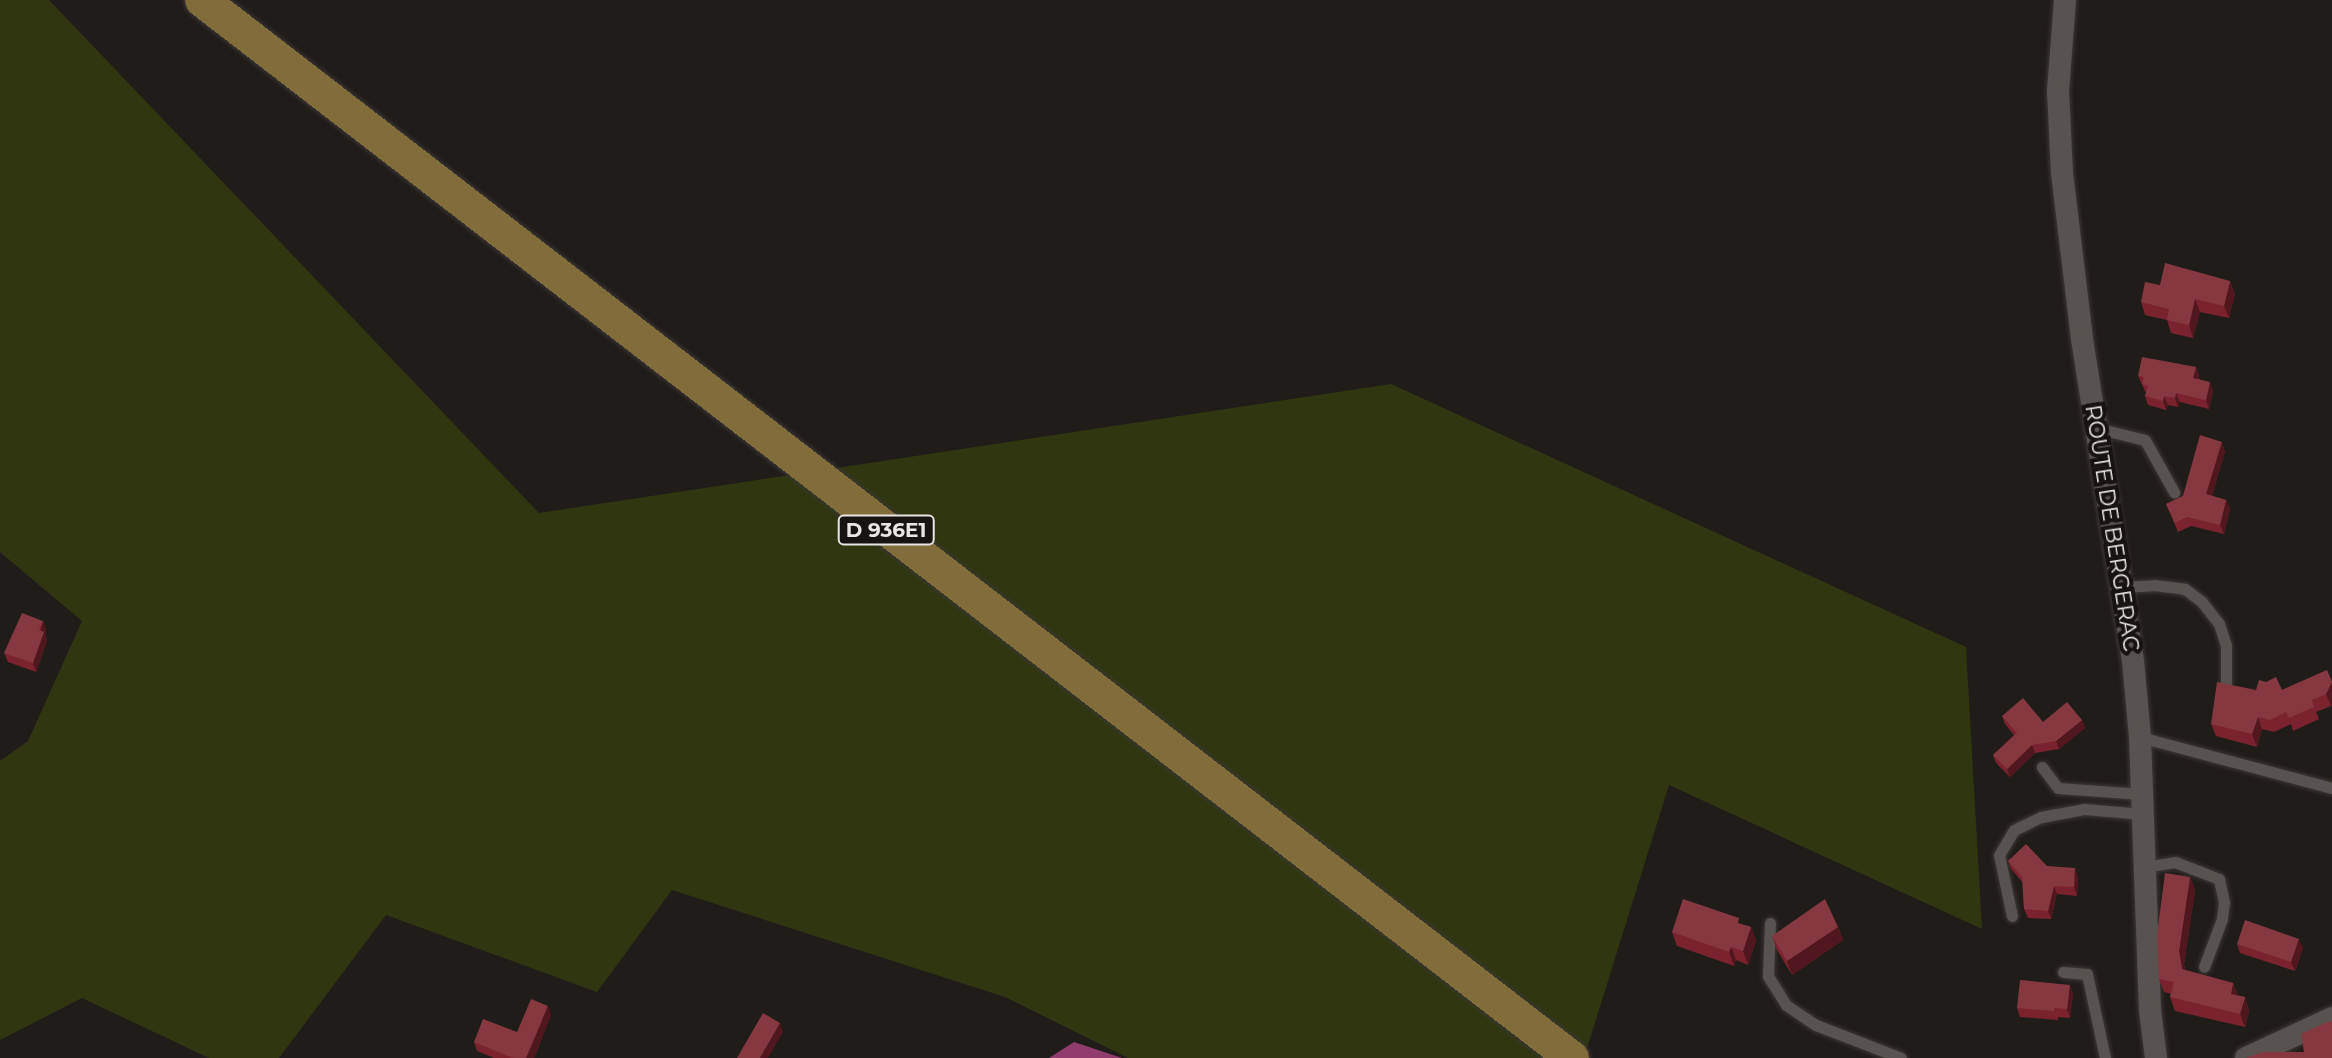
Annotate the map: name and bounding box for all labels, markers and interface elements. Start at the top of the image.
street label: ROUTE DE BERGERAC [2079,403,2145,653]
road number: D 936E1 [836,514,936,546]

